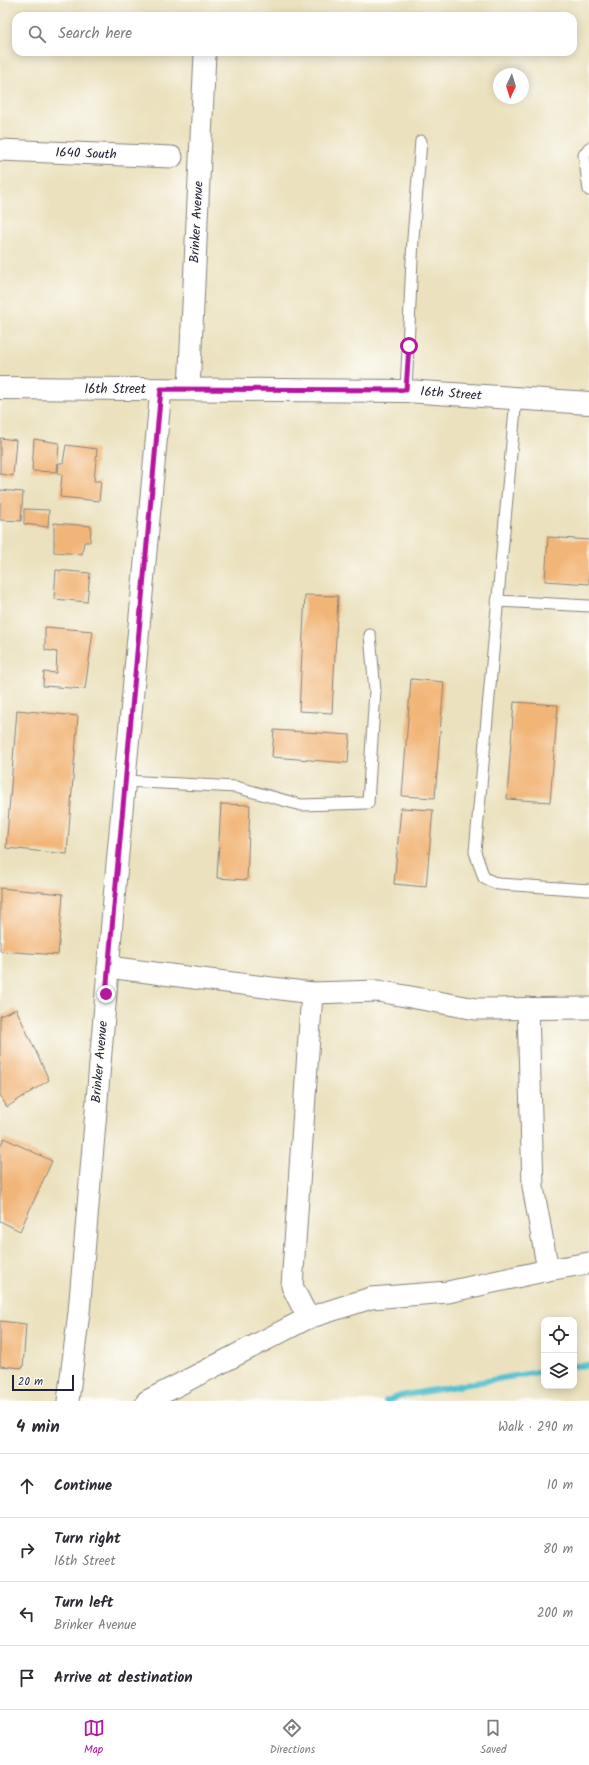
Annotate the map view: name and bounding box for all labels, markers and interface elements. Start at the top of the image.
search box [12,12,577,56]
text: Search here [58,22,132,46]
icon: search [26,23,48,45]
north arrow [493,68,529,104]
street label: 1640 South [55,142,117,166]
street label: Brinker Avenue [184,180,210,264]
route start [400,337,418,355]
street label: 16th Street [84,379,147,400]
street label: 16th Street [420,381,483,407]
route end [97,985,115,1003]
street label: Brinker Avenue [86,1020,114,1104]
map controls [541,1317,577,1389]
button: locate [541,1317,577,1353]
button: layers [541,1353,577,1389]
scale bar [12,1373,74,1392]
text: 20 m [18,1373,43,1391]
text: 4 min [16,1414,60,1441]
text: Walk · 290 m [498,1417,573,1438]
text: Continue [54,1474,112,1498]
icon: ahead [16,1475,38,1497]
text: 10 m [547,1475,573,1496]
text: Turn right [54,1527,121,1551]
icon: right [16,1539,38,1561]
text: 80 m [543,1539,573,1560]
text: 16th Street [54,1551,116,1572]
text: Turn left [54,1591,114,1615]
icon: left [16,1603,38,1625]
text: 200 m [537,1603,573,1624]
text: Brinker Avenue [54,1615,136,1636]
text: Arrive at destination [54,1666,193,1690]
icon: arrive [16,1667,38,1689]
tab: Map [83,1717,105,1759]
tab: Directions [270,1717,315,1759]
tab: Saved [480,1717,506,1759]

